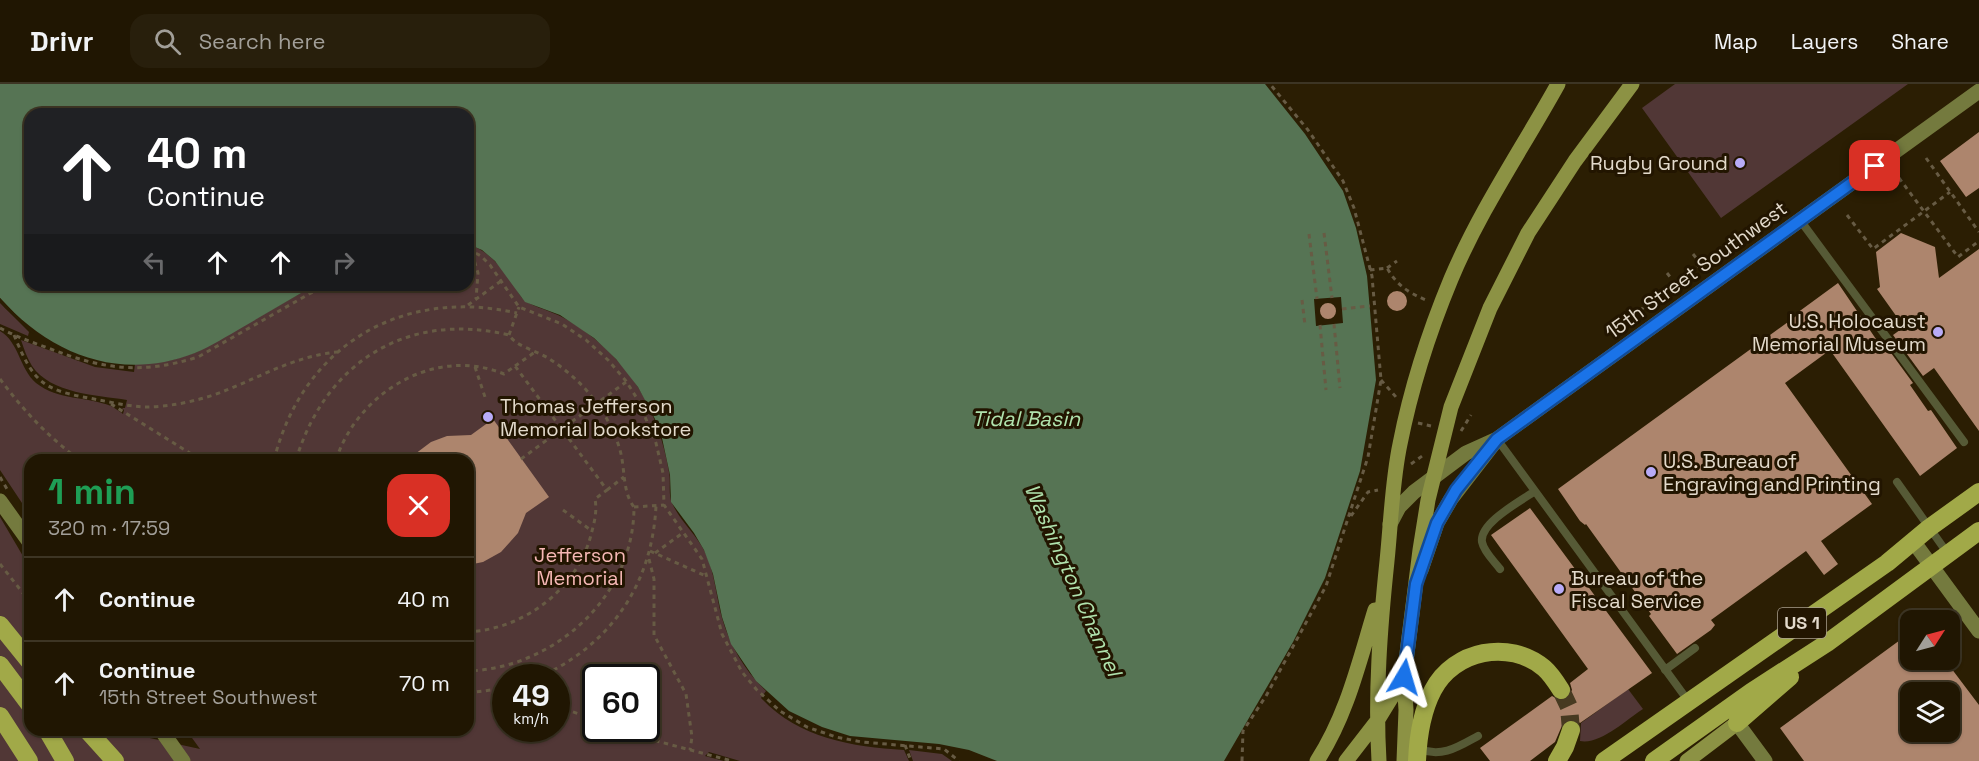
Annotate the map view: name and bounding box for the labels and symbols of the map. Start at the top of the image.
pin [1849,140,1900,191]
place label: Rugby Ground [1590,150,1728,176]
marker: Rugby Ground [1733,156,1747,170]
street label: 15th Street Southwest [1600,195,1792,345]
place label: U.S. Holocaust Memorial Museum [1752,308,1926,357]
marker: U.S. Holocaust Memorial Museum [1931,325,1945,339]
place label: Thomas Jefferson Memorial bookstore [500,393,691,442]
water label: Tidal Basin [972,405,1081,432]
marker: Thomas Jefferson Memorial bookstore [481,410,495,424]
place label: U.S. Bureau of Engraving and Printing [1663,448,1881,497]
marker: U.S. Bureau of Engraving and Printing [1644,465,1658,479]
water label: Washington Channel [1019,479,1129,683]
park label: Jefferson Memorial [534,542,626,591]
place label: Bureau of the Fiscal Service [1571,565,1703,614]
marker: Bureau of the Fiscal Service [1552,582,1566,596]
road number: US 1 [1778,608,1826,638]
north arrow [1900,610,1960,670]
position arrow [1372,645,1436,709]
speed limit sign: 60 [582,664,660,742]

